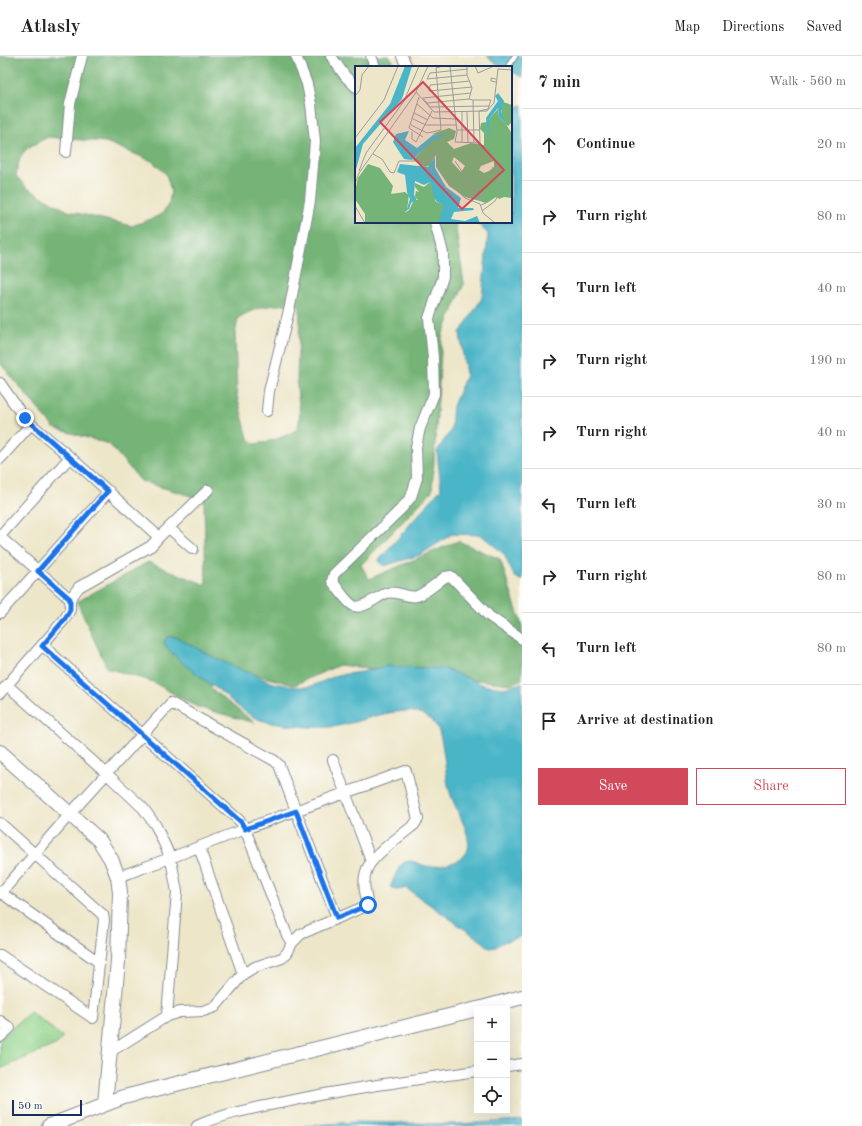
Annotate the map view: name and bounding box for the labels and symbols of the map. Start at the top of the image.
inset map [355,66,512,223]
route end [16,409,34,427]
route start [359,896,377,914]
scale bar [12,1098,82,1117]

